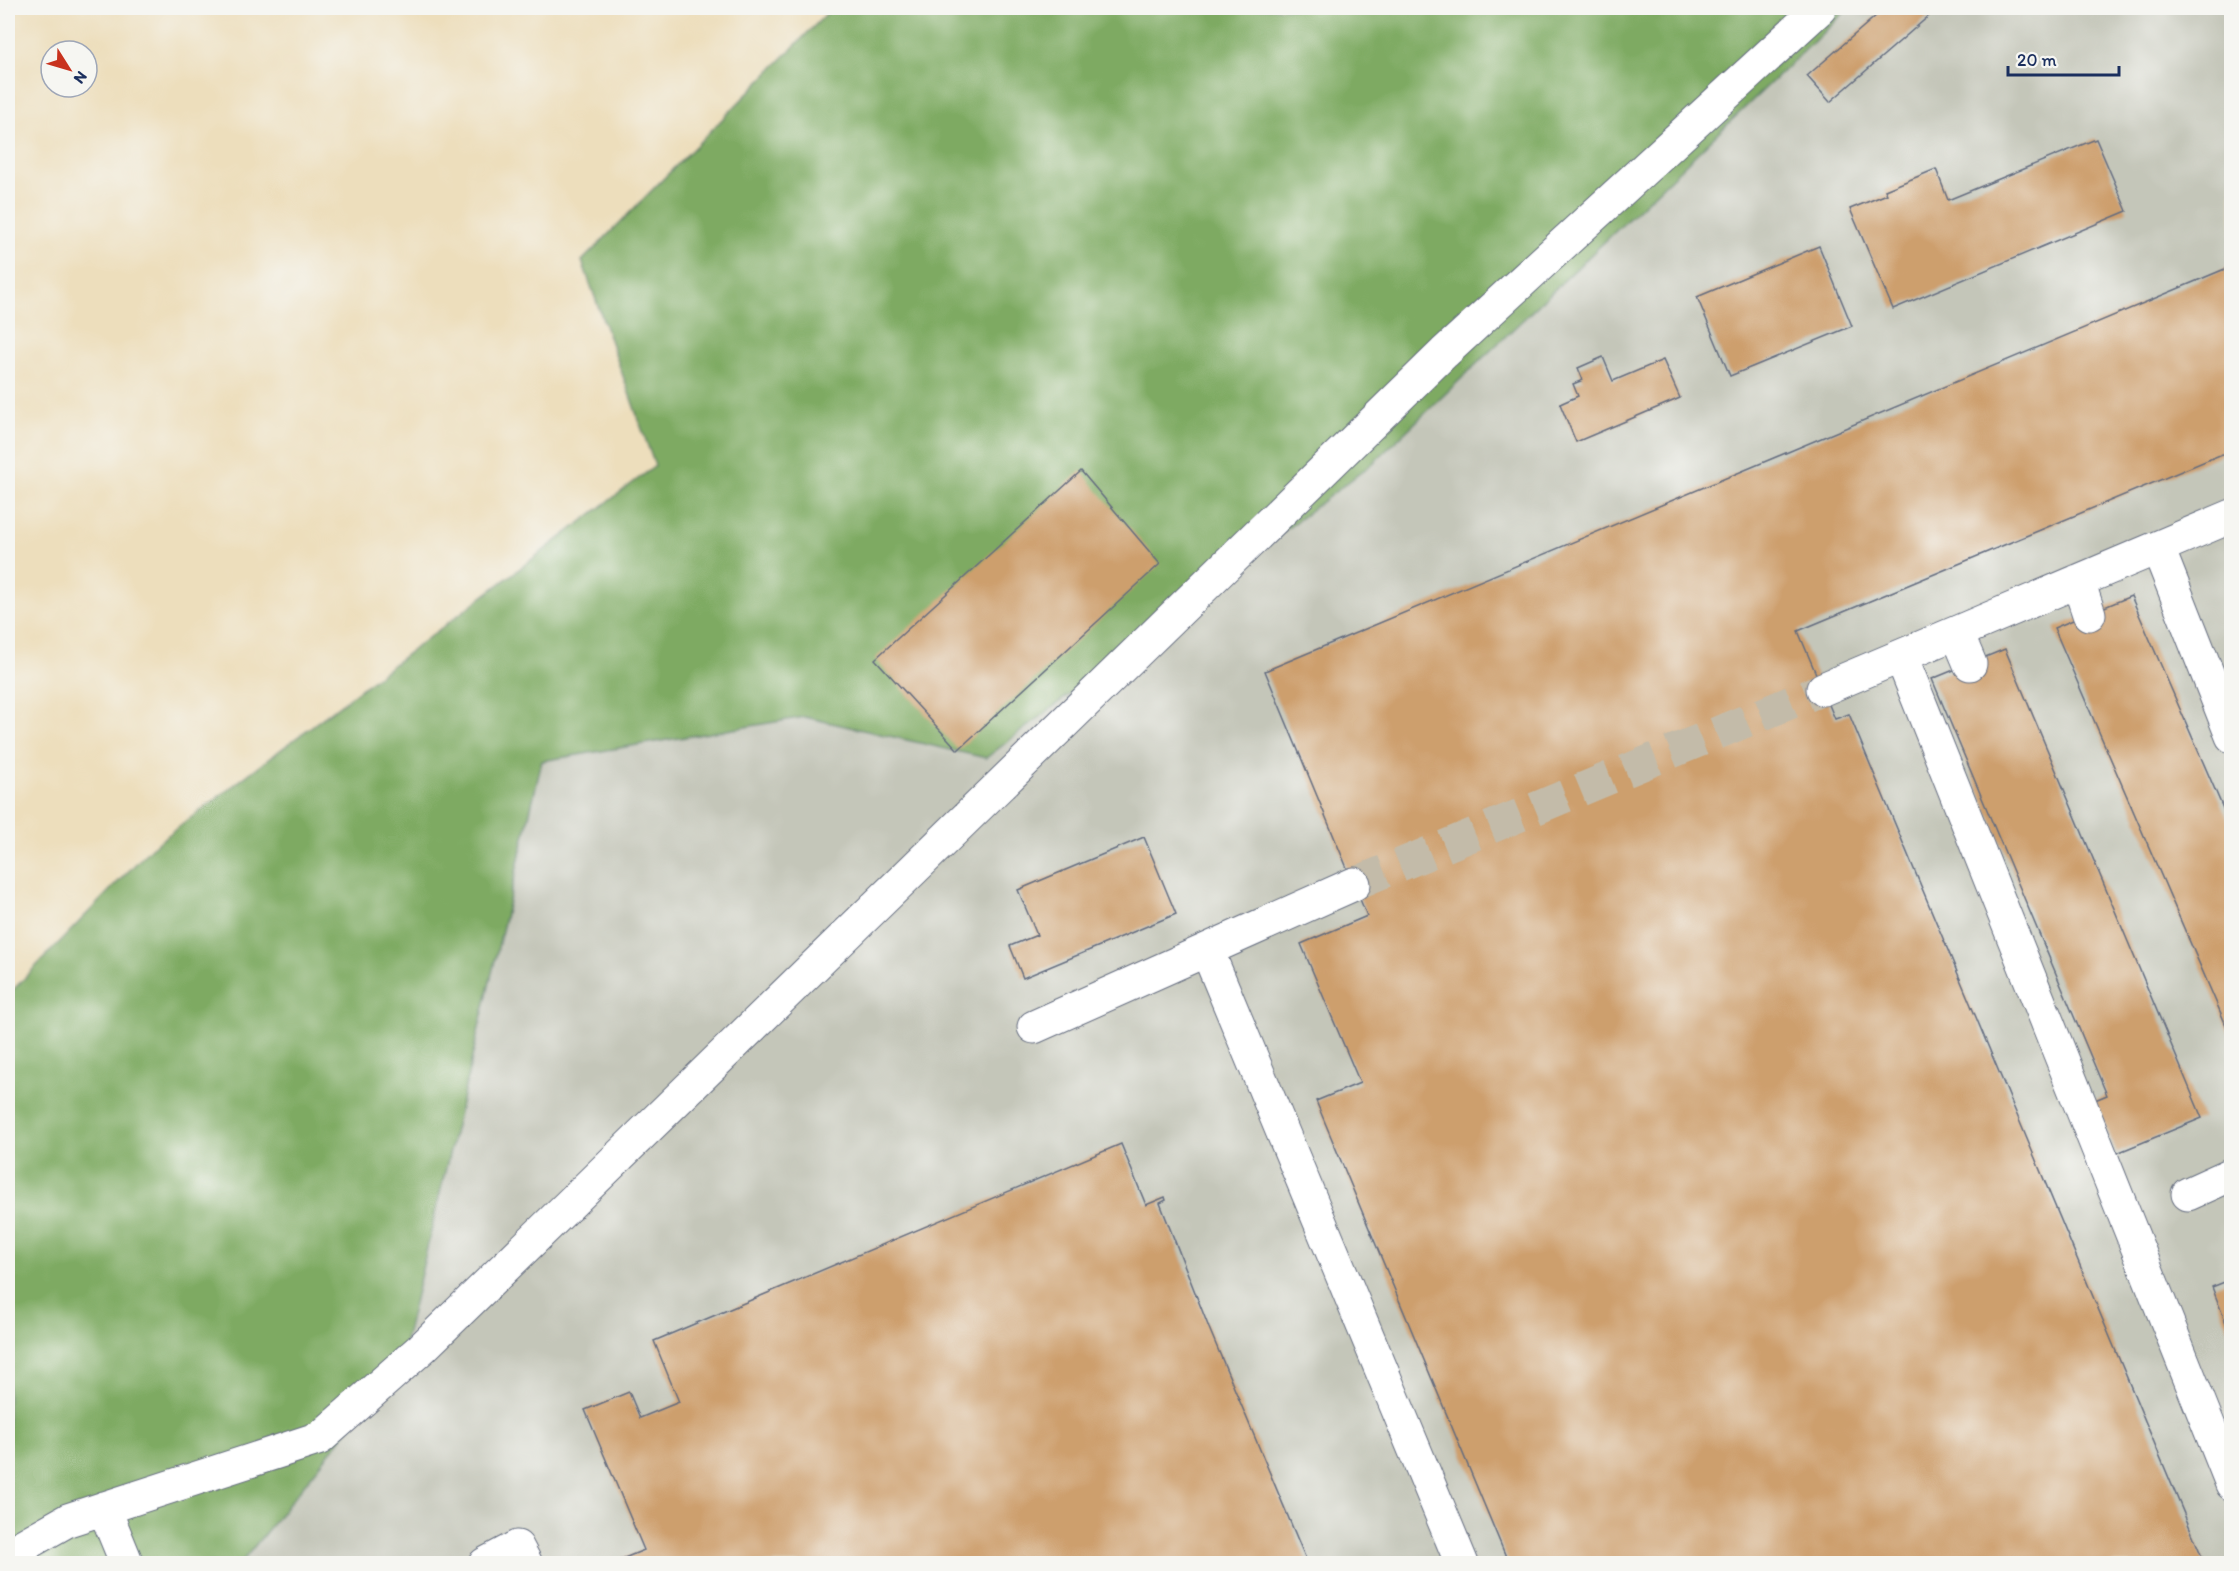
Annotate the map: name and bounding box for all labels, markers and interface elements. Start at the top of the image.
north arrow [39,39,99,99]
scale bar [2008,39,2119,77]
text: 20 m [2017,49,2057,71]
text: N [70,68,91,88]

